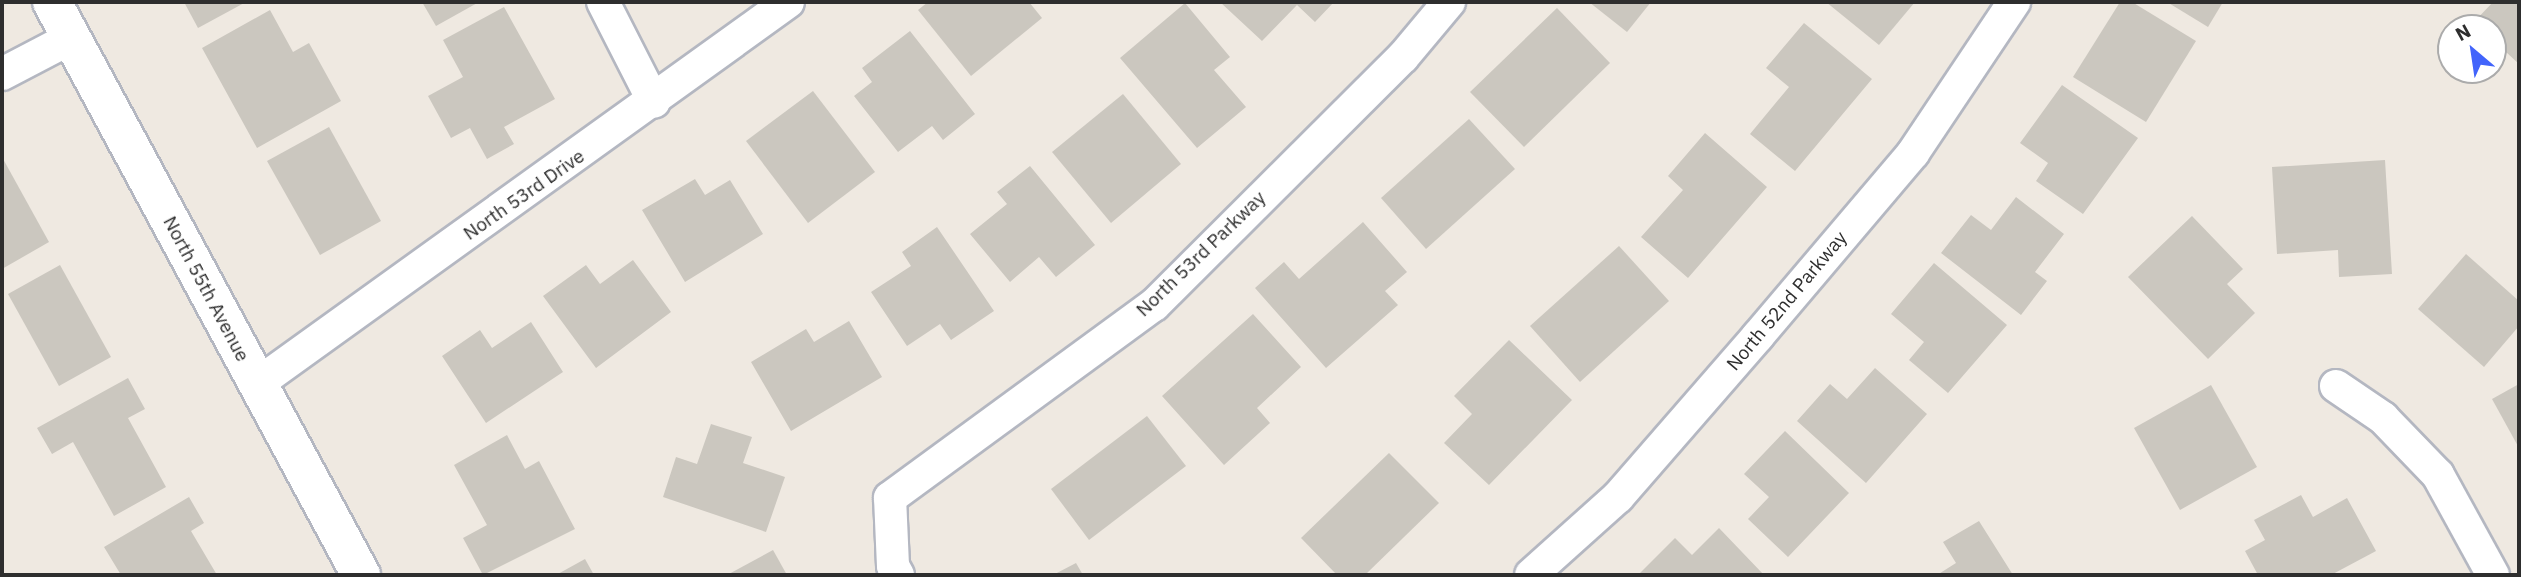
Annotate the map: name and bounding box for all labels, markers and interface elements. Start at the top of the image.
north arrow [2437,14,2507,84]
text: N [2451,19,2475,46]
street label: North 53rd Drive [459,145,589,245]
street label: North 53rd Parkway [1132,187,1270,321]
street label: North 55th Avenue [158,212,254,366]
street label: North 52nd Parkway [1722,227,1852,375]

